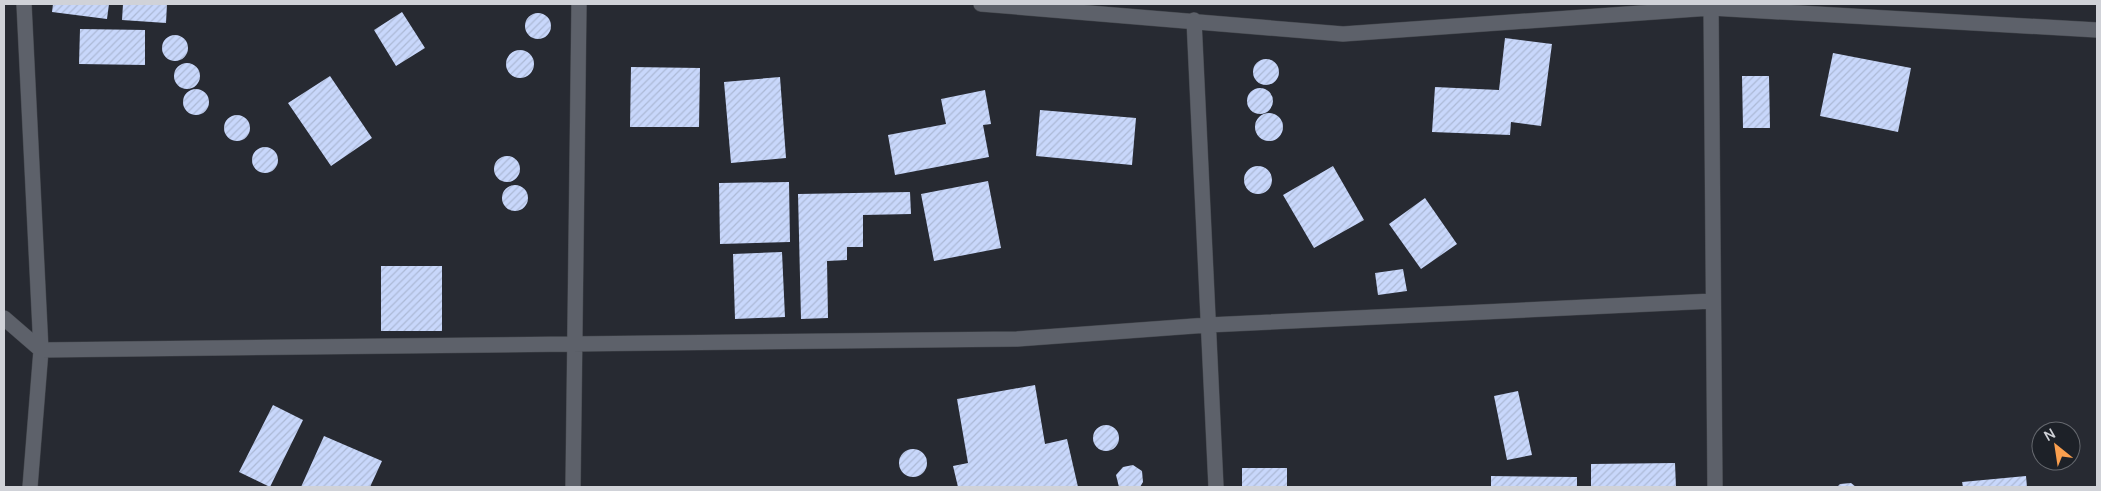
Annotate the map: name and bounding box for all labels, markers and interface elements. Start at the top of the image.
north arrow [2031,421,2081,471]
text: N [2040,424,2058,445]

